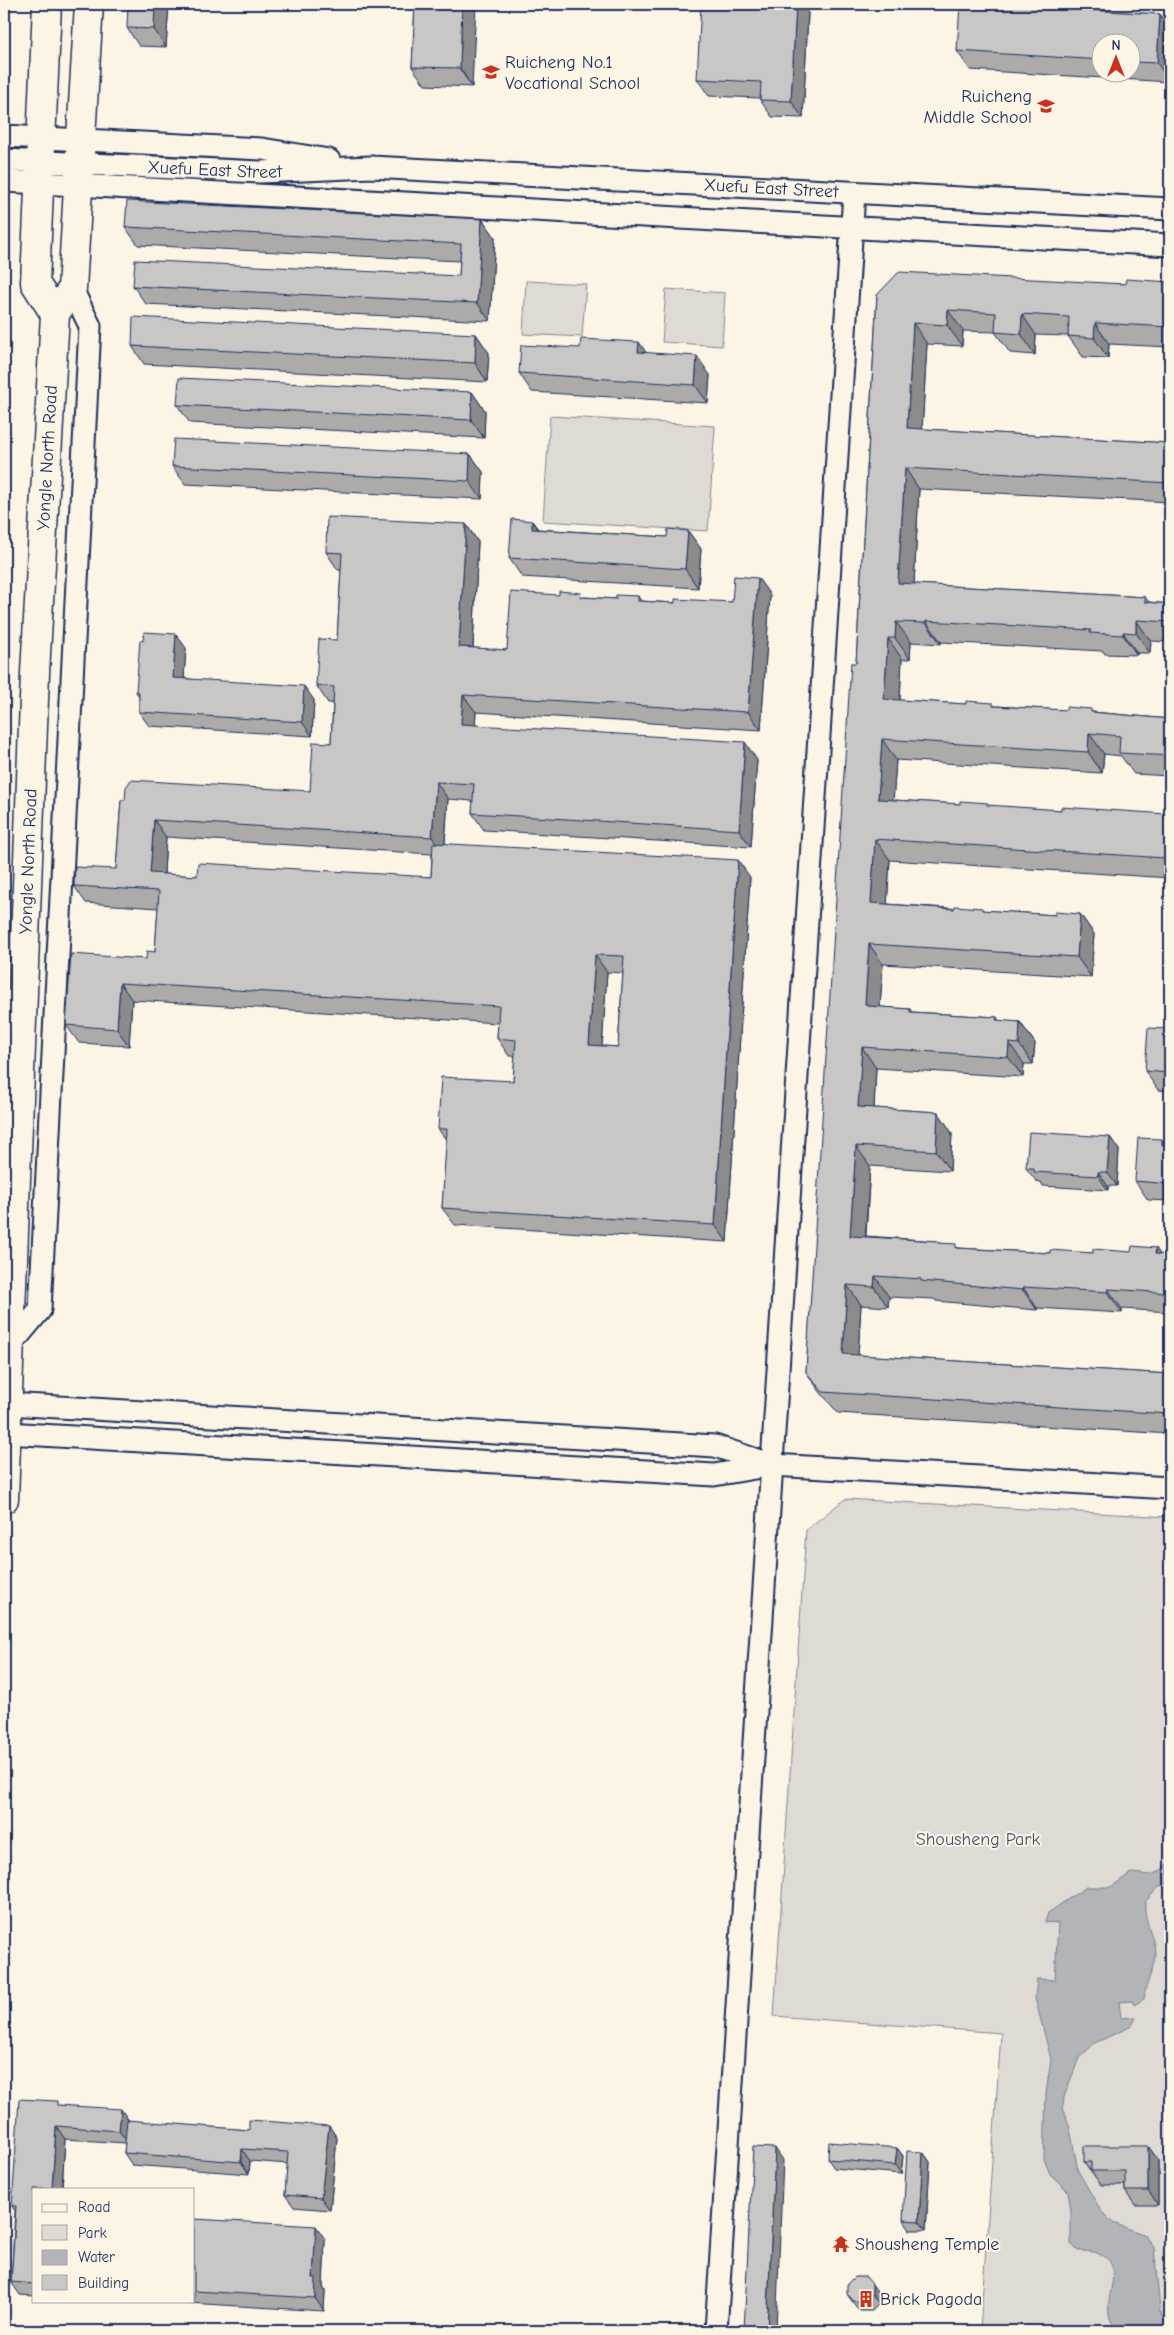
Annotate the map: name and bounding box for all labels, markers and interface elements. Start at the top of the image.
north arrow [1092,32,1142,82]
text: N [1111,37,1121,54]
place label: Ruicheng No.1 Vocational School [505,52,640,94]
school or university icon: Ruicheng No.1 Vocational School [481,62,501,82]
place label: Ruicheng Middle School [924,86,1032,128]
school or university icon: Ruicheng Middle School [1036,96,1056,116]
street label: Xuefu East Street [147,156,283,183]
street label: Xuefu East Street [703,174,840,202]
street label: Yongle North Road [32,384,62,531]
street label: Yongle North Road [15,788,41,935]
park label: Shousheng Park [916,1829,1041,1850]
legend [32,2188,195,2302]
text: Road [78,2198,110,2216]
text: Park [78,2224,107,2242]
temple icon: Shousheng Temple [831,2234,851,2254]
place label: Shousheng Temple [855,2234,999,2255]
text: Water [78,2248,115,2266]
text: Building [78,2274,129,2292]
building icon: Brick Pagoda [856,2289,876,2309]
place label: Brick Pagoda [880,2289,982,2310]

